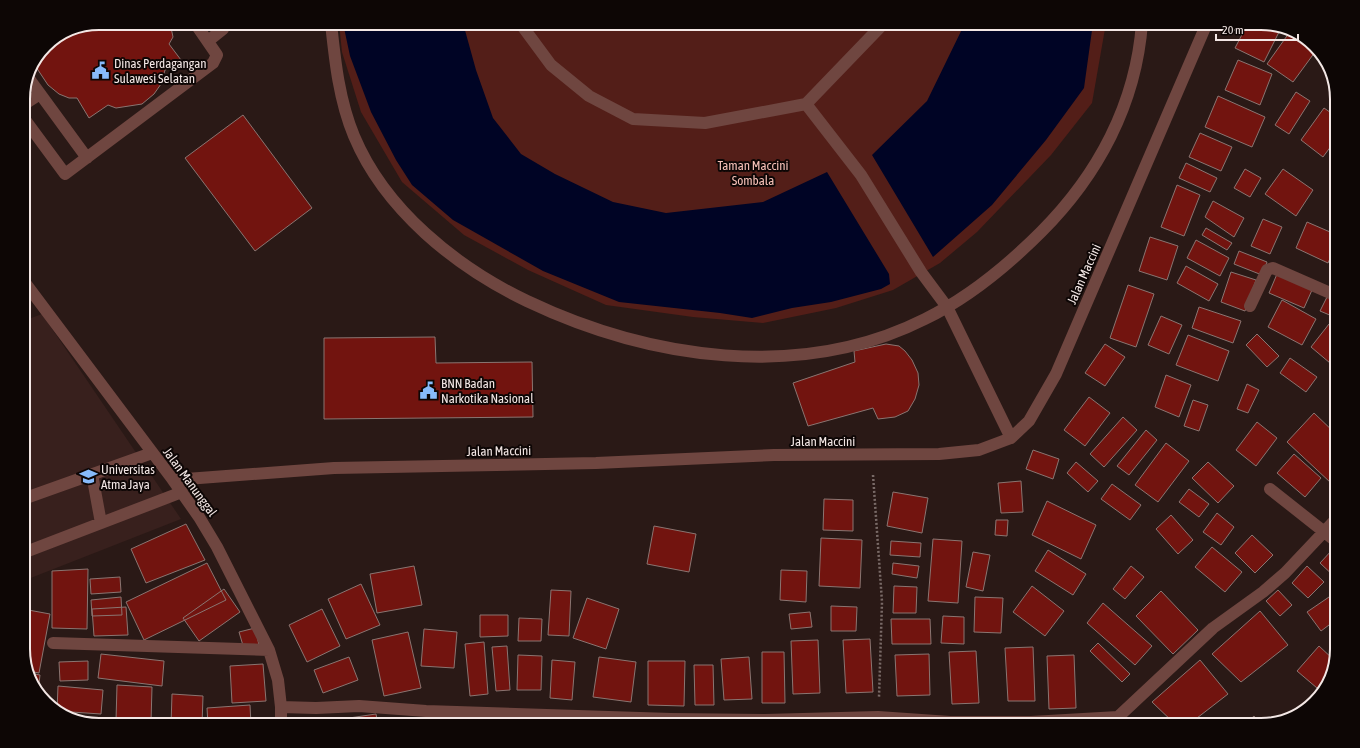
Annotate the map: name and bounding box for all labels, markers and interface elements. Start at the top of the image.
scale bar [1216,16,1298,42]
text: 20 m [1222,23,1244,37]
place label: Dinas Perdagangan Sulawesi Selatan [114,56,207,86]
public building icon: Dinas Perdagangan Sulawesi Selatan [91,60,111,80]
park label: Taman Maccini Sombala [718,158,789,188]
street label: Jalan Maccini [1064,242,1104,306]
place label: BNN Badan Narkotika Nasional [441,376,534,406]
public building icon: BNN Badan Narkotika Nasional [418,380,438,400]
street label: Jalan Maccini [791,434,855,449]
street label: Jalan Maccini [467,443,531,459]
street label: Jalan Manunggal [160,445,220,520]
place label: Universitas Atma Jaya [101,462,155,492]
school or university icon: Universitas Atma Jaya [78,466,98,486]

